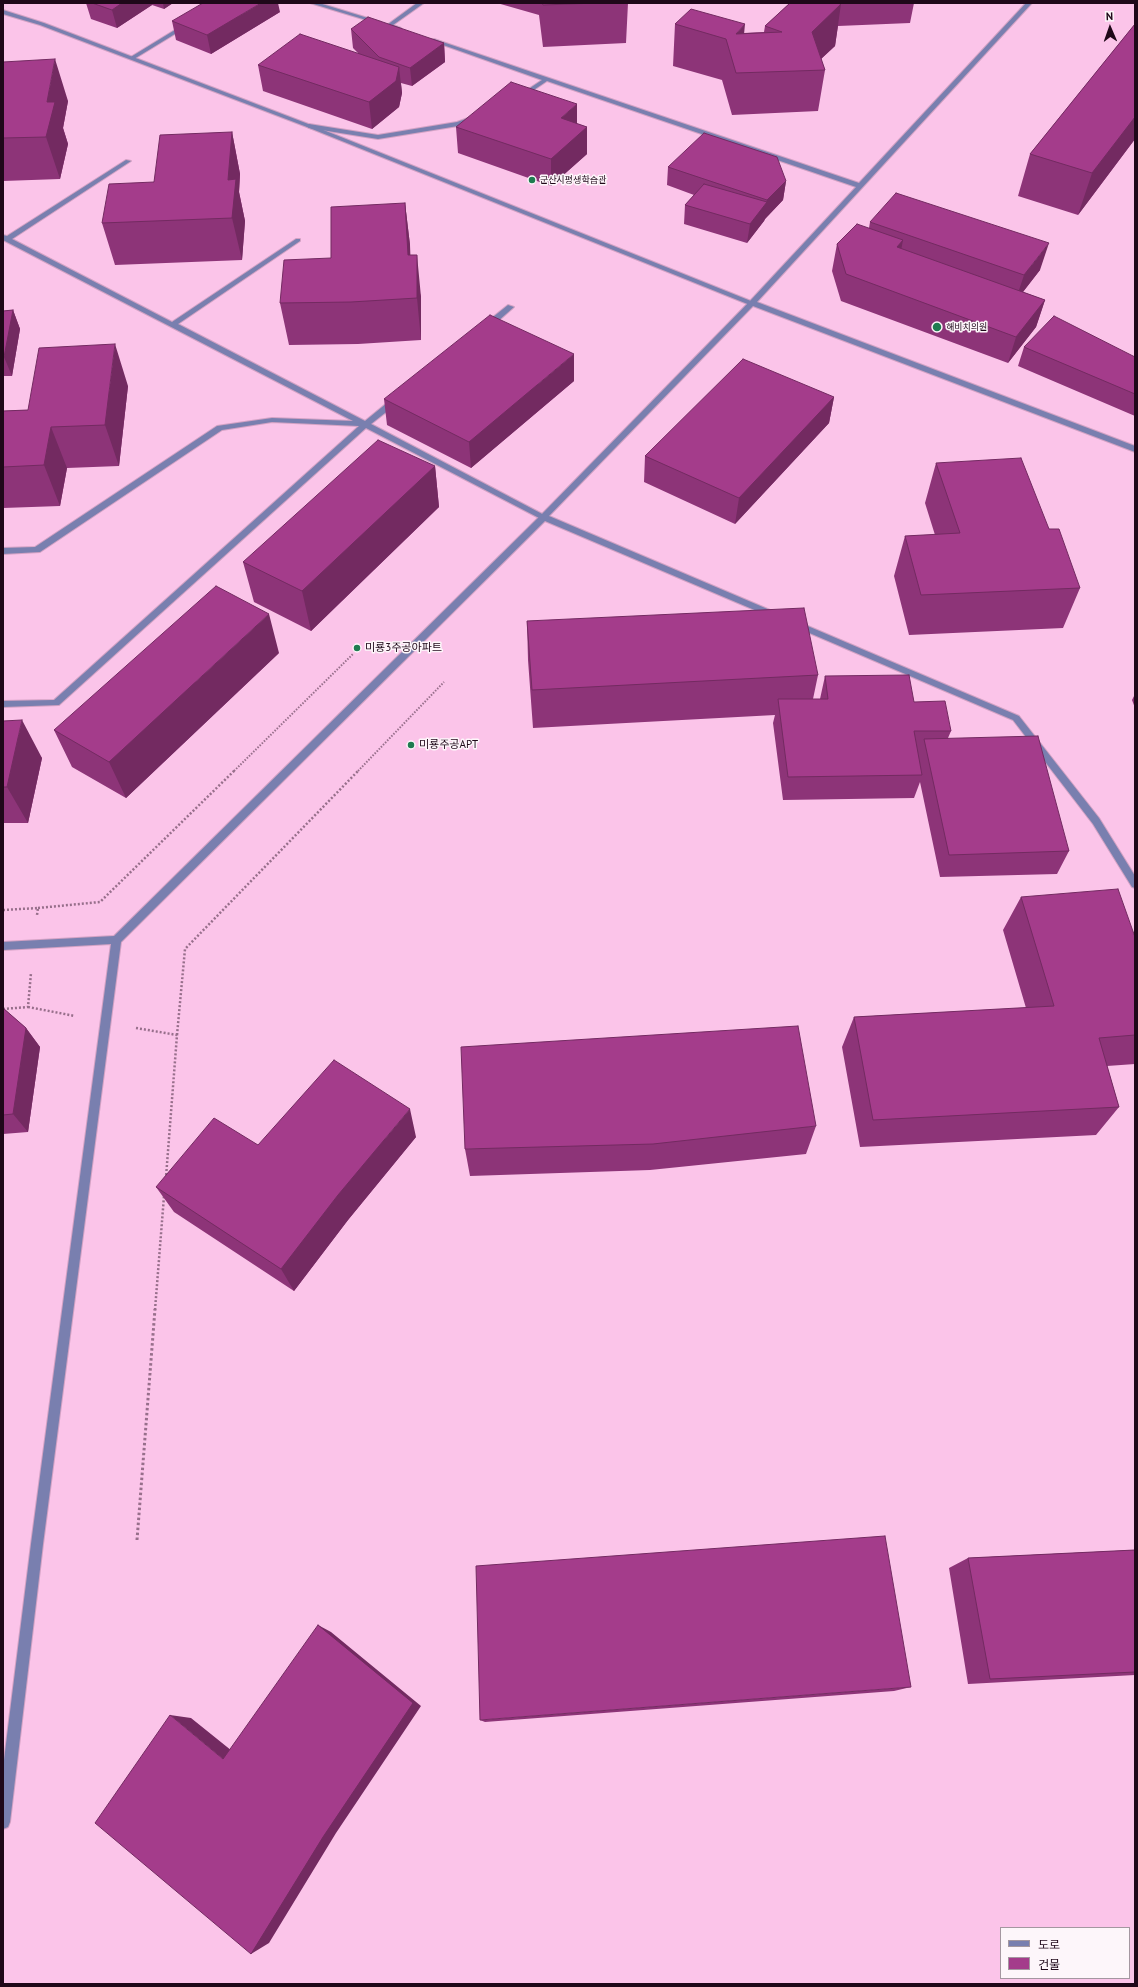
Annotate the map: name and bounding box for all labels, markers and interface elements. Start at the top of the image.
north arrow [1090,8,1130,48]
text: N [1106,9,1113,23]
marker: 군산시평생학습관 [527,175,537,185]
place label: 군산시평생학습관 [540,175,606,185]
marker: 해비치의원 [931,321,943,333]
place label: 해비치의원 [946,322,987,332]
place label: 미룡3주공아파트 [365,641,442,655]
marker: 미룡3주공아파트 [352,643,362,653]
place label: 미룡주공APT [419,738,478,752]
marker: 미룡주공APT [406,740,416,750]
legend [1000,1927,1130,1979]
text: 도로 [1038,1937,1060,1952]
text: 건물 [1038,1957,1060,1972]

